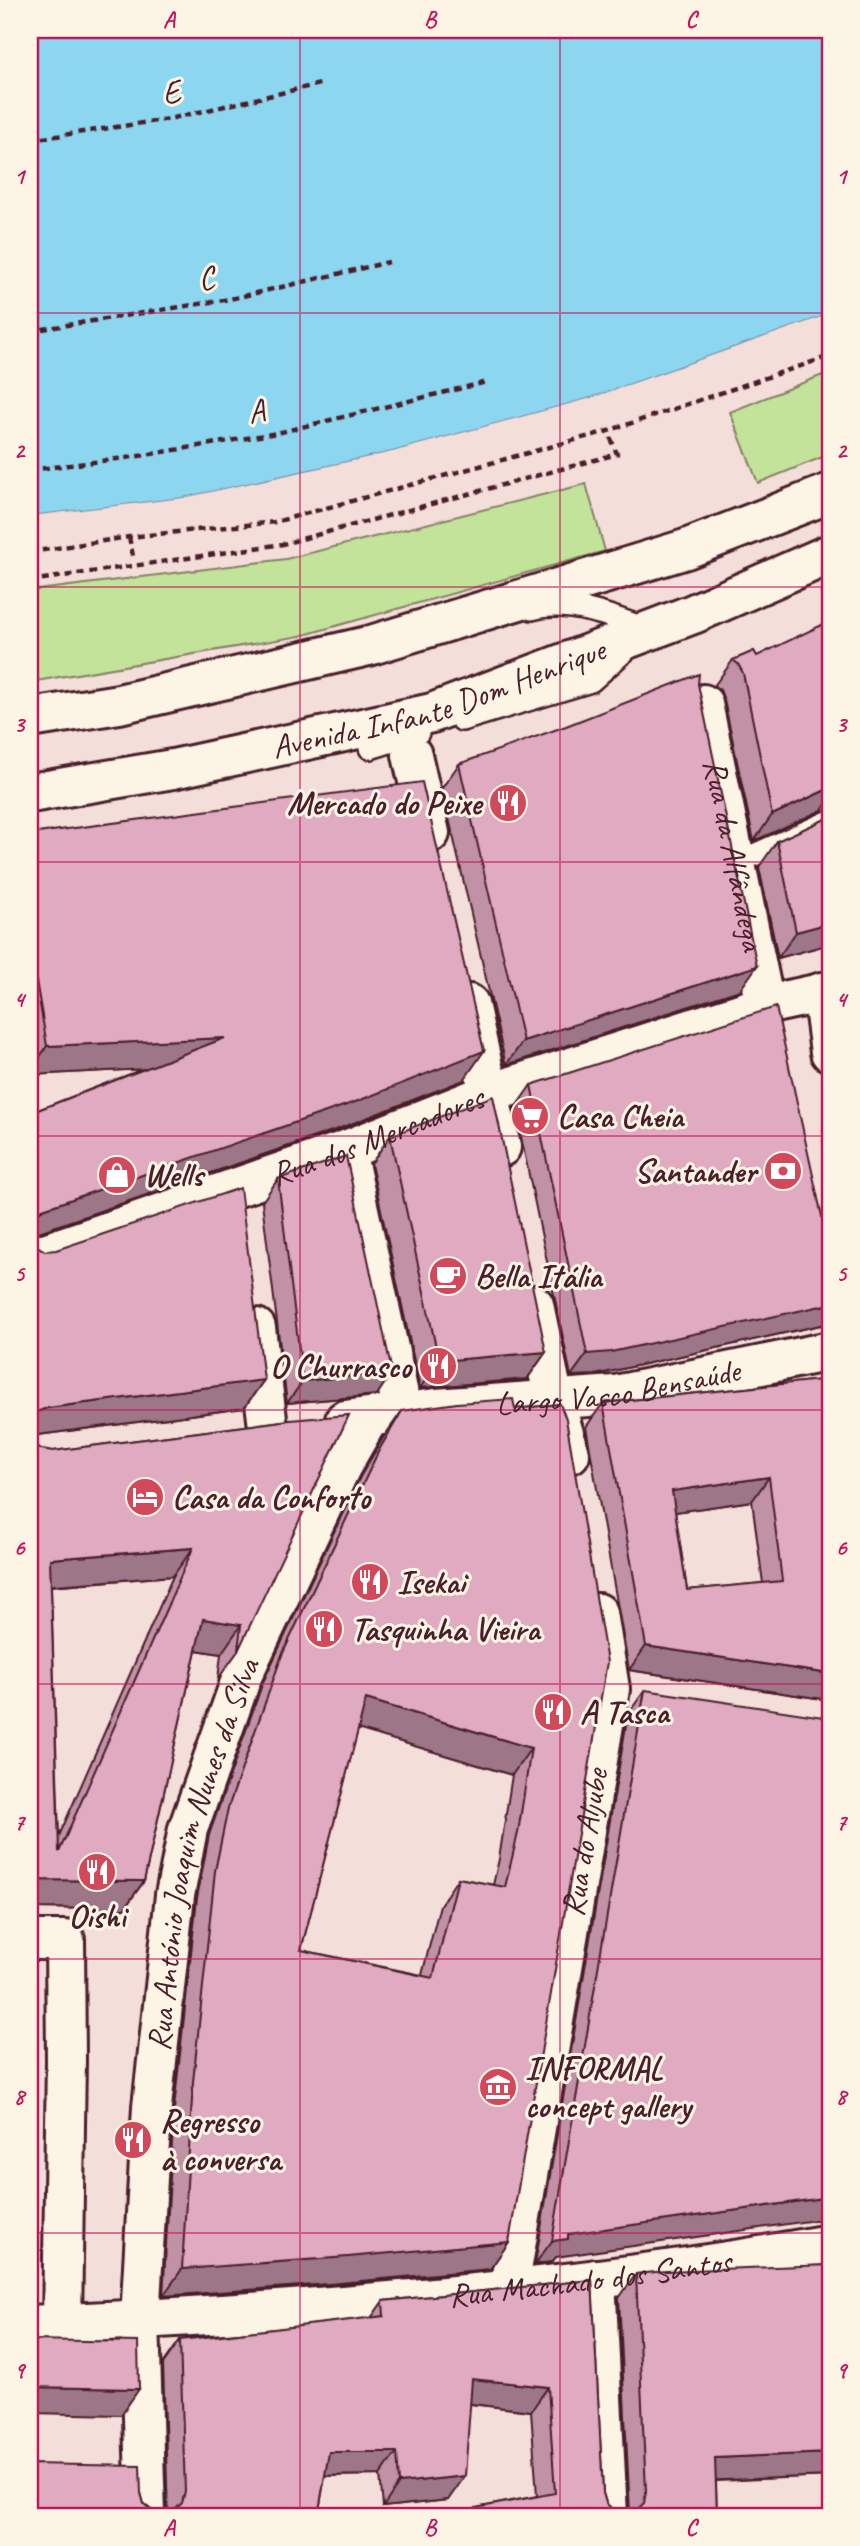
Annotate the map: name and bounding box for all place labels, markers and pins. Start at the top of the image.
place label: Mercado do Peixe [287,782,484,824]
restaurant icon: Mercado do Peixe [487,782,529,824]
supermarket icon: Casa Cheia [509,1095,551,1137]
place label: Casa Cheia [557,1095,685,1137]
place label: Santander [634,1150,759,1192]
bank icon: Santander [762,1150,804,1192]
shop icon: Wells [96,1154,138,1196]
place label: Wells [144,1154,206,1196]
cafe icon: Bella Itália [427,1255,469,1297]
place label: Bella Itália [475,1255,604,1297]
place label: O Churrasco [270,1345,413,1387]
restaurant icon: O Churrasco [417,1345,459,1387]
hotel icon: Casa da Conforto [124,1476,166,1518]
place label: Casa da Conforto [172,1476,372,1518]
restaurant icon: Isekai [349,1561,391,1603]
place label: Isekai [397,1561,470,1603]
restaurant icon: Tasquinha Vieira [303,1608,345,1650]
place label: Tasquinha Vieira [351,1608,542,1650]
restaurant icon: A Tasca [532,1691,574,1733]
place label: A Tasca [580,1691,671,1733]
restaurant icon: Oishi [76,1851,118,1893]
place label: Oishi [68,1895,130,1937]
place label: INFORMAL concept gallery [525,2047,694,2127]
museum icon: INFORMAL concept gallery [477,2066,519,2108]
place label: Regresso à conversa [160,2100,284,2180]
restaurant icon: Regresso à conversa [112,2119,154,2161]

